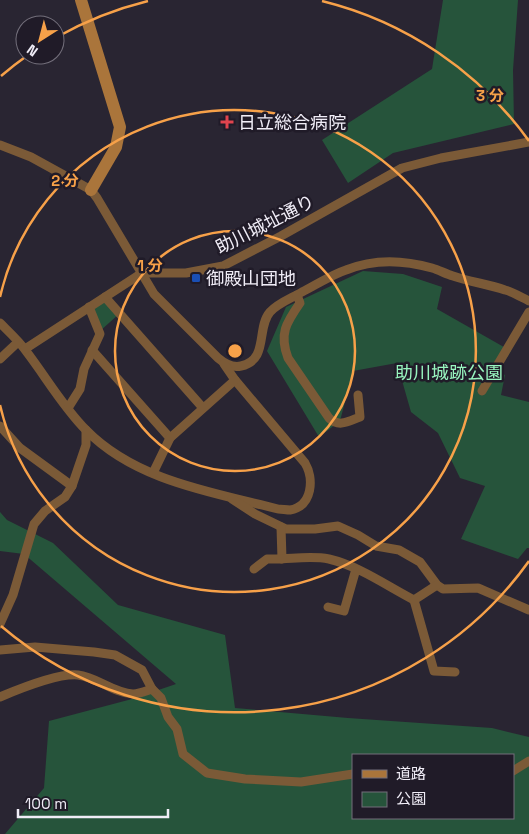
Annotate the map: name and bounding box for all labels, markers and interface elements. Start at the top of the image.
north arrow [15,15,65,65]
text: N [23,40,41,61]
text: 3 分 [476,86,504,105]
place label: 日立総合病院 [238,111,346,134]
marker: 日立総合病院 [220,115,234,129]
text: 2 分 [51,171,79,190]
street label: 助川城址通り [212,189,318,259]
text: 1 分 [137,256,163,275]
place label: 御殿山団地 [206,267,296,290]
marker: 御殿山団地 [190,272,202,284]
centre of rings [226,342,244,360]
park label: 助川城跡公園 [395,361,503,384]
legend [352,754,514,819]
text: 道路 [396,764,426,783]
scale bar [18,786,168,818]
text: 公園 [396,789,426,808]
text: 100 m [25,794,67,813]

